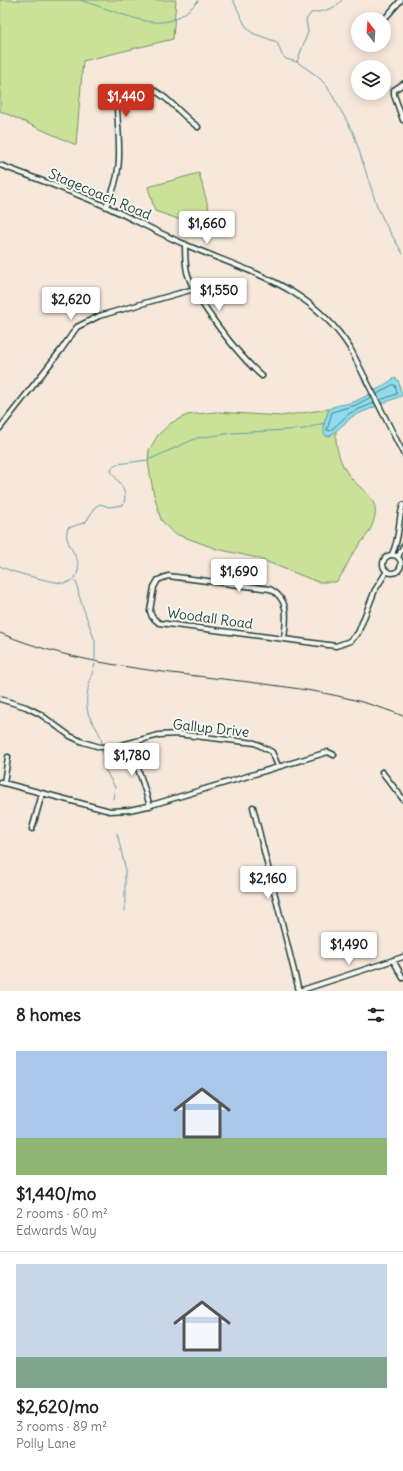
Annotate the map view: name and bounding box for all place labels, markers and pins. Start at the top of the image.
pin: $1,440 [93,84,159,118]
pin: $1,660 [174,211,240,245]
pin: $1,550 [186,278,252,312]
pin: $2,620 [38,287,104,321]
pin: $1,690 [206,559,272,593]
pin: $1,780 [99,743,165,777]
pin: $2,160 [235,866,301,900]
pin: $1,490 [316,932,382,966]

